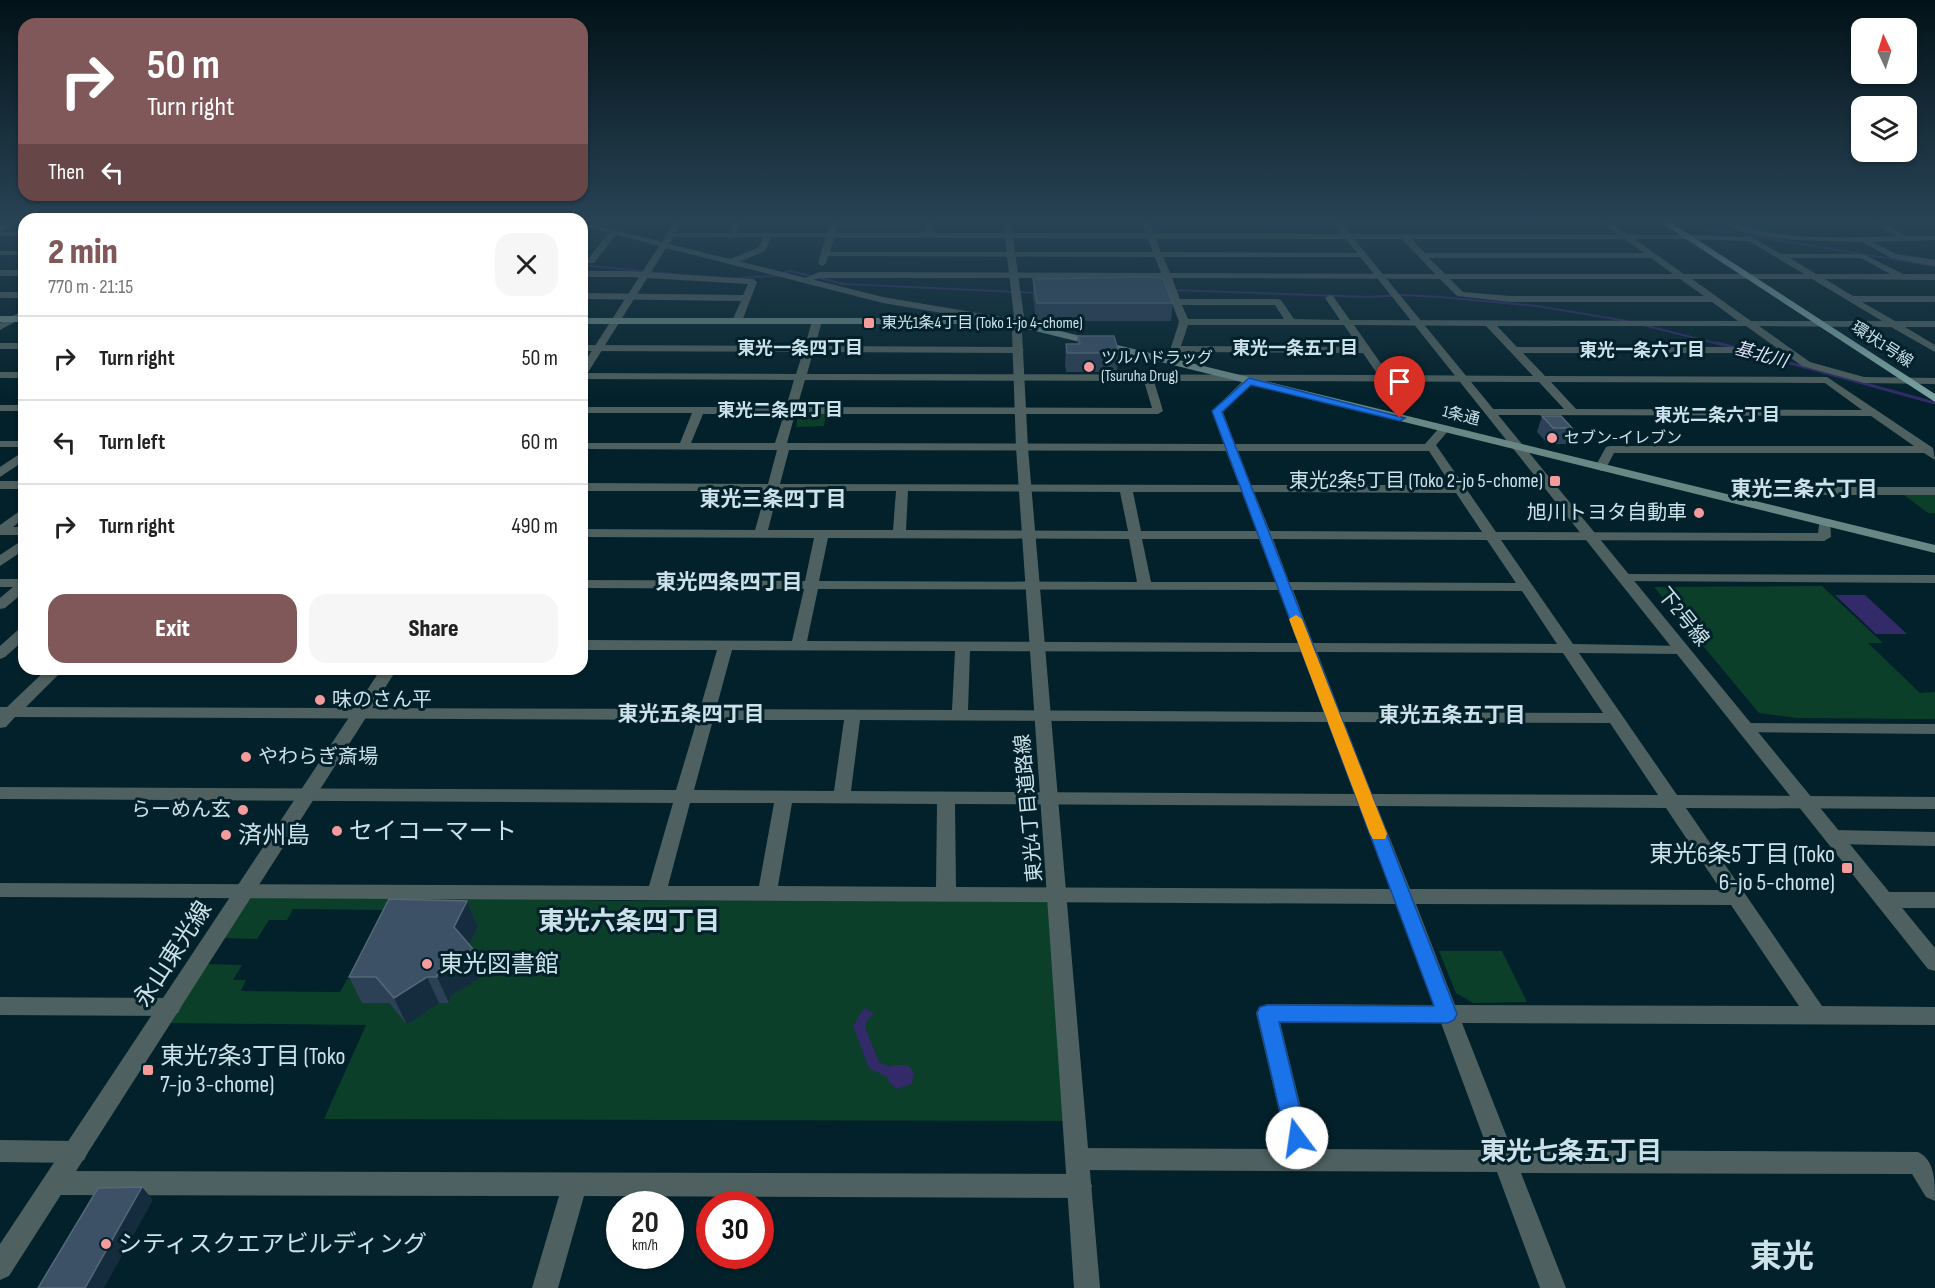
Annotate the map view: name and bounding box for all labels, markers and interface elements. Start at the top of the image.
north arrow [1851,18,1917,84]
map controls [1851,18,1917,162]
text: 50 m [147,40,220,91]
icon: right [48,42,126,120]
text: Turn right [147,91,234,123]
button: layers [1851,96,1917,162]
icon: left [96,156,129,189]
text: Then [48,159,84,186]
text: 2 min [48,231,118,274]
button: close [495,233,558,296]
text: 770 m · 21:15 [48,275,133,299]
place label: 東光1条4丁目 (Toko 1-jo 4-chome) [881,314,1083,333]
marker: 東光1条4丁目 (Toko 1-jo 4-chome) [862,316,876,330]
street label: 環状1号線 [1848,318,1916,372]
district label: 東光一条四丁目 [737,338,863,359]
district label: 東光一条五丁目 [1232,338,1358,359]
water label: 基北川 [1732,338,1792,373]
district label: 東光一条六丁目 [1579,340,1705,361]
icon: right [48,342,81,375]
text: Turn right [99,345,175,372]
text: 50 m [522,345,558,372]
place label: ツルハドラッグ (Tsuruha Drug) [1101,349,1213,386]
pin [1374,356,1425,418]
marker: ツルハドラッグ (Tsuruha Drug) [1082,360,1096,374]
icon: arrive [1383,365,1416,398]
district label: 東光二条四丁目 [717,400,843,421]
street label: 1条通 [1440,402,1482,430]
district label: 東光二条六丁目 [1654,405,1780,426]
icon: left [48,426,81,459]
text: Turn left [99,429,165,456]
text: 60 m [521,429,558,456]
place label: セブン-イレブン [1564,429,1682,448]
marker: セブン-イレブン [1545,431,1559,445]
place label: 東光2条5丁目 (Toko 2-jo 5-chome) [1289,469,1543,493]
marker: 東光2条5丁目 (Toko 2-jo 5-chome) [1548,474,1562,488]
district label: 東光三条六丁目 [1731,477,1878,502]
district label: 東光三条四丁目 [700,487,847,512]
place label: 旭川トヨタ自動車 [1527,501,1687,525]
marker: 旭川トヨタ自動車 [1692,506,1706,520]
icon: right [48,510,81,543]
text: Turn right [99,513,175,540]
text: 490 m [512,513,558,540]
district label: 東光四条四丁目 [656,570,803,595]
street label: 下2号線 [1652,583,1714,651]
button: Exit [48,594,297,663]
button: Share [309,594,558,663]
place label: 味のさん平 [332,688,432,712]
marker: 味のさん平 [313,693,327,707]
district label: 東光五条四丁目 [618,702,765,727]
district label: 東光五条五丁目 [1379,703,1526,728]
street label: 東光4丁目道路線 [1011,733,1047,883]
place label: やわらぎ斎場 [258,745,378,769]
marker: やわらぎ斎場 [239,750,253,764]
place label: らーめん玄 [131,798,231,822]
marker: らーめん玄 [236,803,250,817]
place label: セイコーマート [349,817,517,846]
place label: 済州島 [238,821,310,850]
marker: セイコーマート [330,824,344,838]
marker: 済州島 [219,828,233,842]
place label: 東光6条5丁目 (Toko 6-jo 5-chome) [1649,840,1835,897]
marker: 東光6条5丁目 (Toko 6-jo 5-chome) [1840,861,1854,875]
street label: 永山東光線 [128,896,218,1012]
district label: 東光六条四丁目 [538,907,720,938]
place label: 東光図書館 [439,950,559,979]
marker: 東光図書館 [420,957,434,971]
place label: 東光7条3丁目 (Toko 7-jo 3-chome) [160,1042,346,1099]
marker: 東光7条3丁目 (Toko 7-jo 3-chome) [141,1063,155,1077]
position arrow [1265,1106,1329,1170]
district label: 東光七条五丁目 [1480,1137,1662,1168]
speed limit sign: 30 [696,1191,774,1269]
text: 20 [631,1205,659,1241]
place label: シティスクエアビルディング [118,1230,427,1259]
text: km/h [632,1236,658,1255]
marker: シティスクエアビルディング [99,1237,113,1251]
district label: 東光 [1750,1238,1814,1277]

